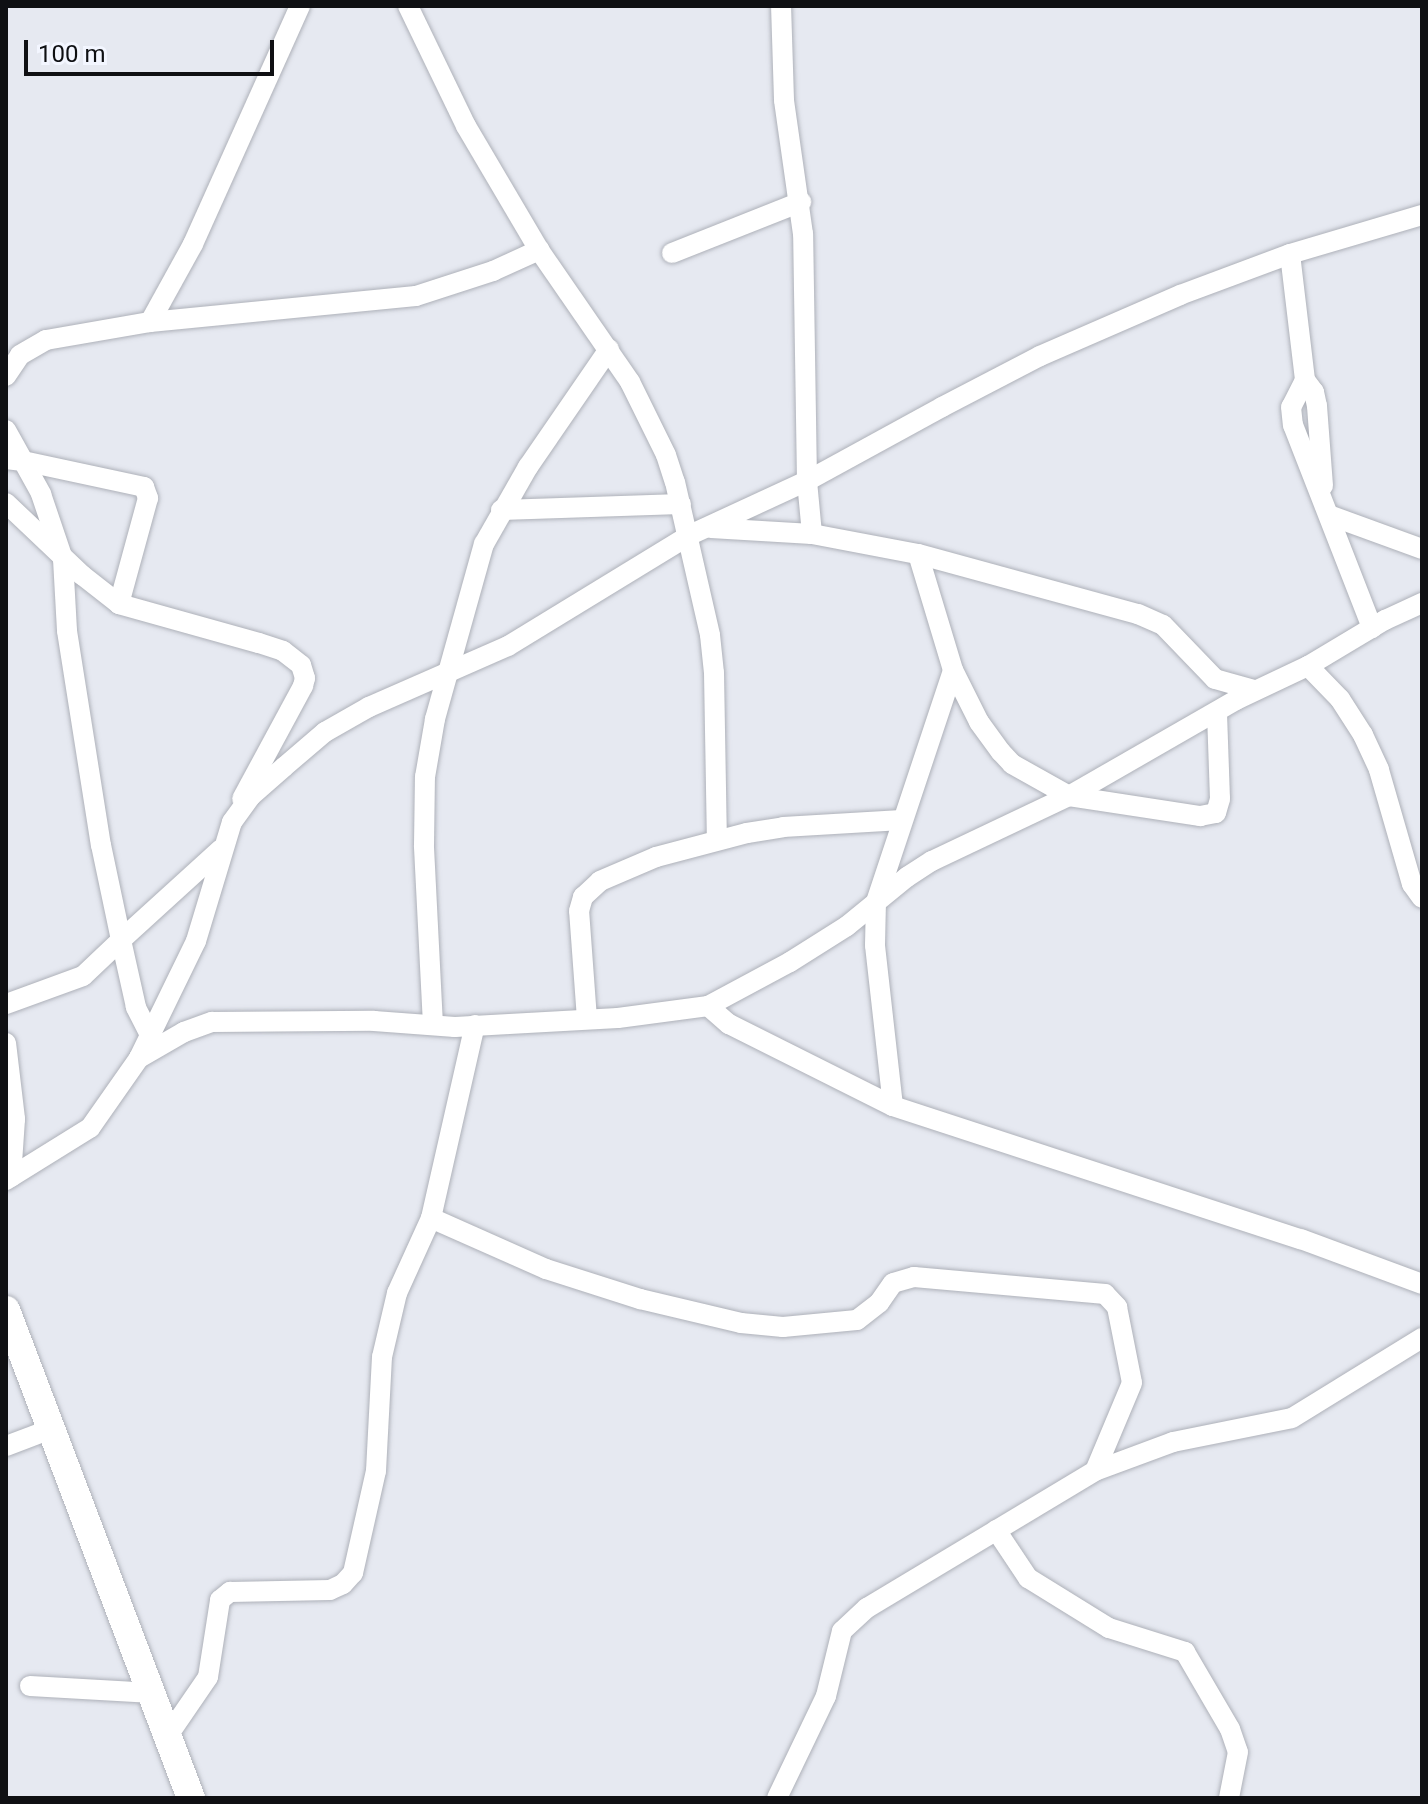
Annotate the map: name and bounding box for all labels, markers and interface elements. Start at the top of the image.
scale bar [28,24,278,74]
text: 100 m [38,40,105,68]

